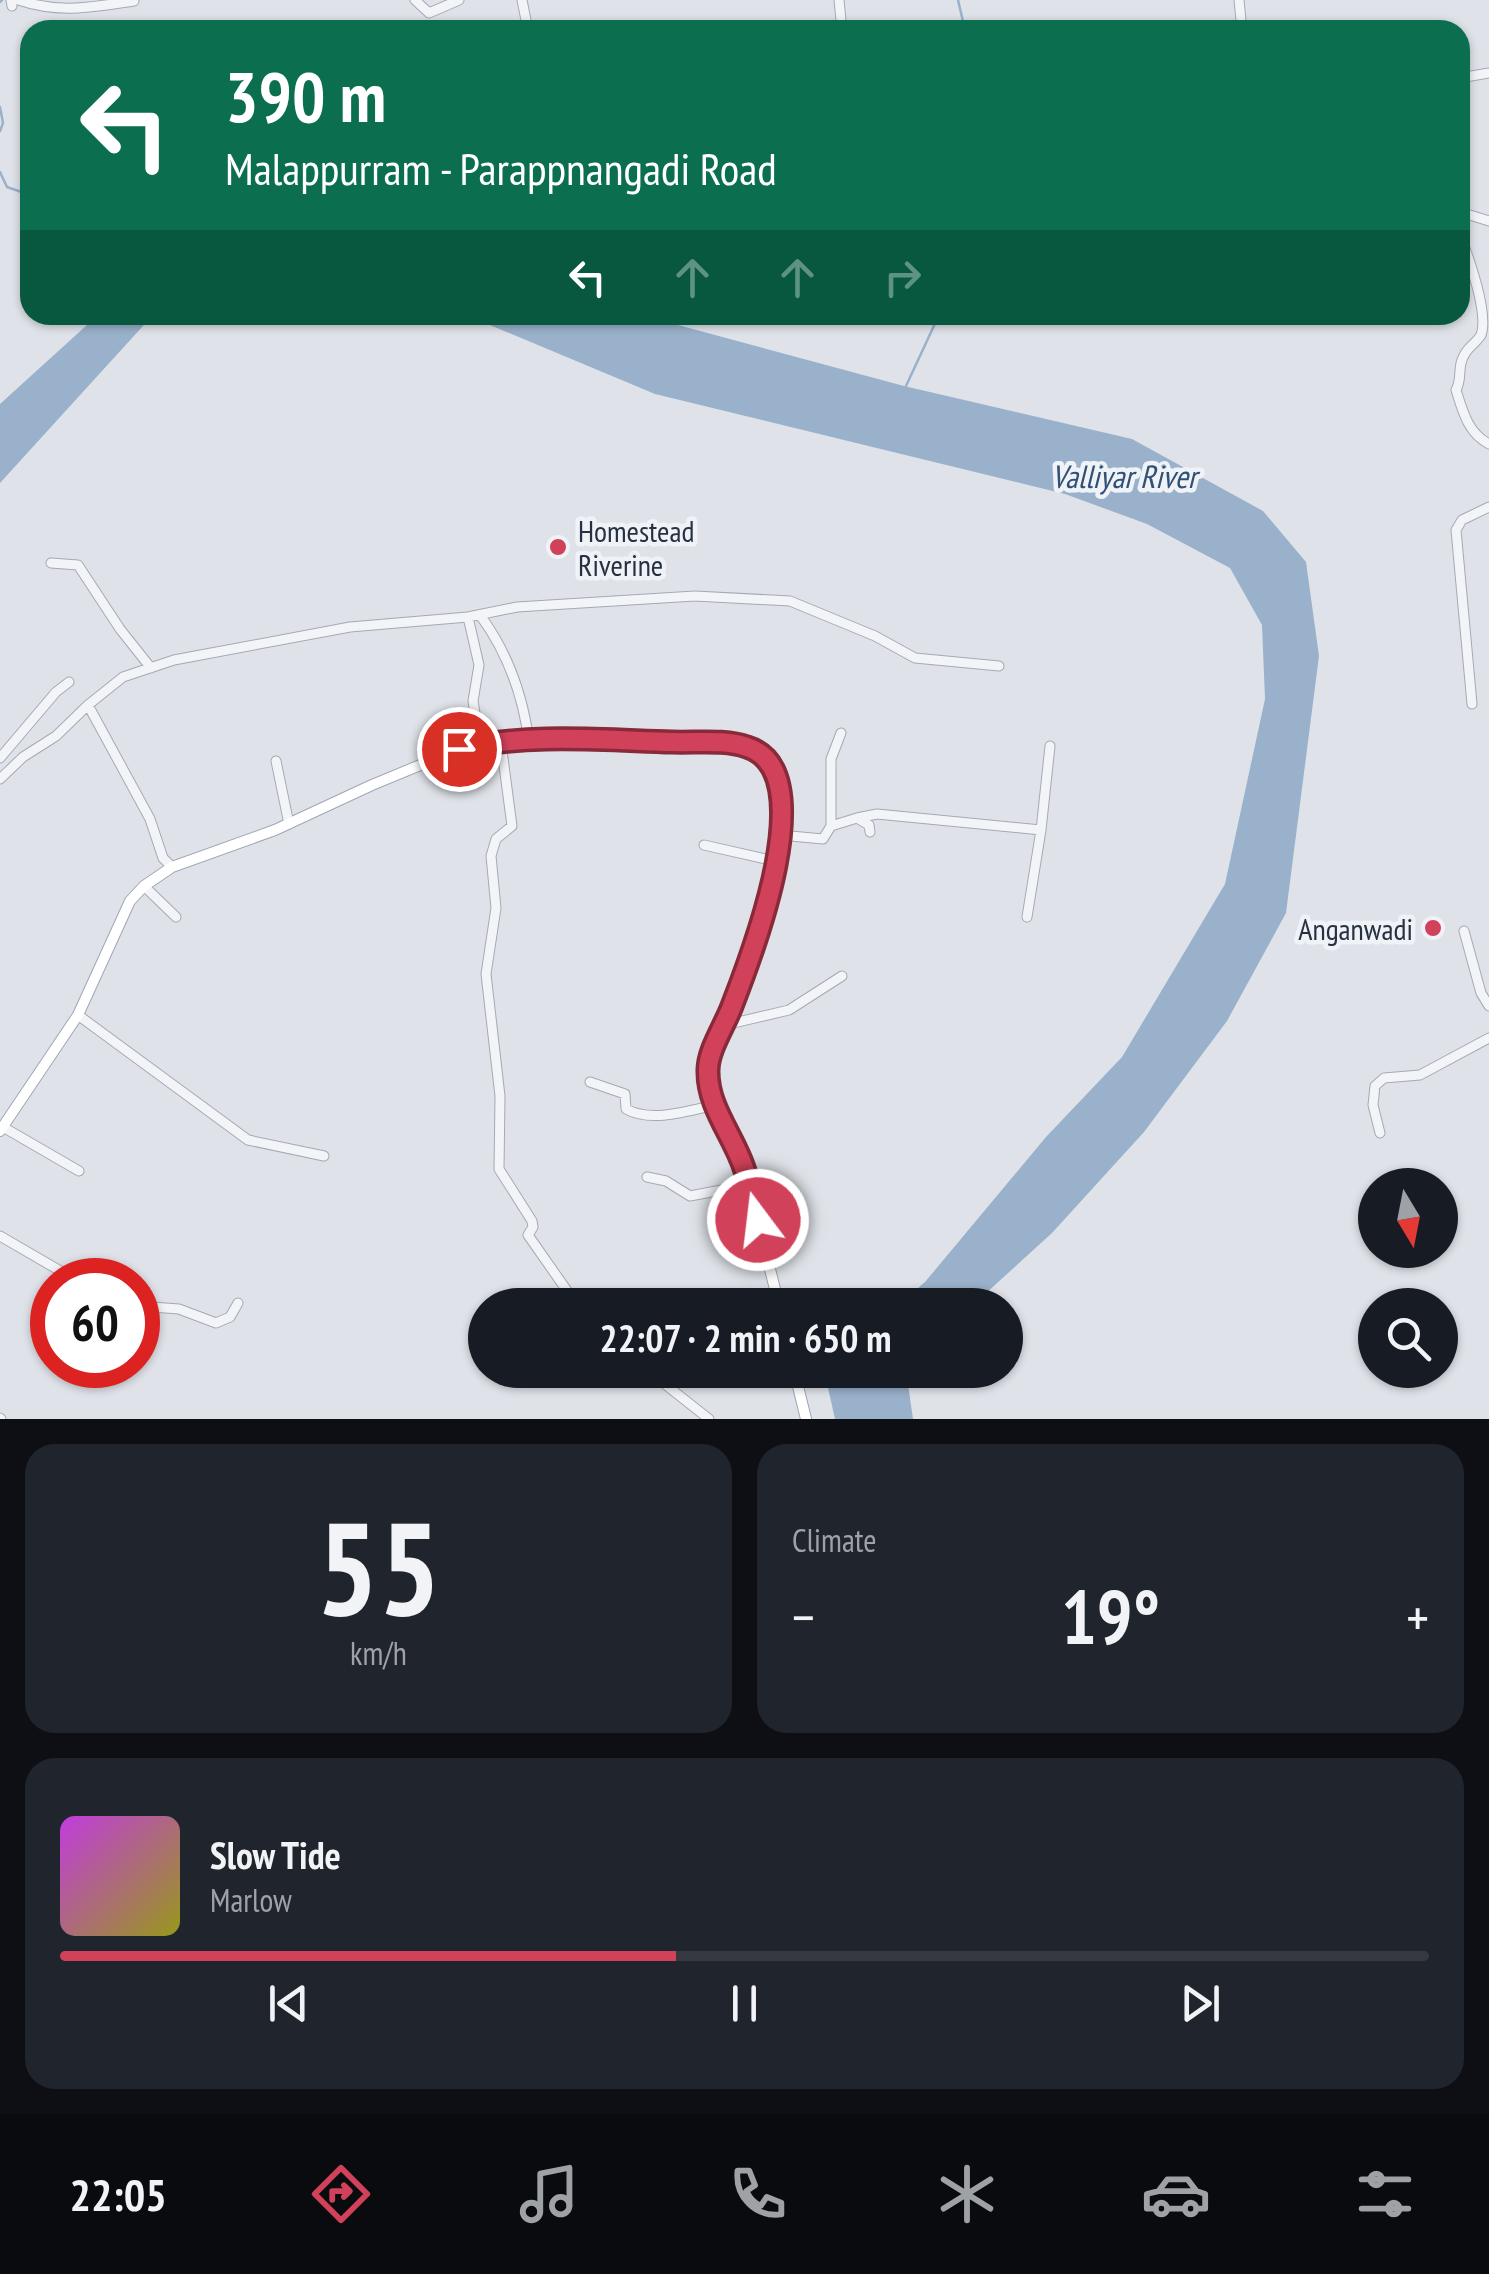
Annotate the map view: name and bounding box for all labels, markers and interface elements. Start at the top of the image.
text: 390 m [225,51,386,141]
icon: left [60,60,190,190]
text: Malappurram - Parappnangadi Road [225,139,777,197]
icon: left [560,250,615,305]
icon: ahead [665,250,720,305]
icon: ahead [770,250,825,305]
icon: right [875,250,930,305]
water label: Valliyar River [1051,455,1201,497]
place label: Homestead Riverine [578,511,695,584]
marker: Homestead Riverine [547,536,569,558]
pin [417,707,502,792]
icon: arrive [432,722,487,777]
place label: Anganwadi [1298,909,1413,948]
marker: Anganwadi [1422,917,1444,939]
position arrow [706,1168,810,1272]
north arrow [1358,1168,1458,1268]
map controls [1358,1168,1458,1388]
speed limit sign: 60 [30,1258,160,1388]
button: search [1358,1288,1458,1388]
text: 22:07 · 2 min · 650 m [599,1313,892,1362]
text: 55 [316,1483,441,1651]
text: Climate [792,1519,876,1561]
text: 19° [1061,1568,1160,1665]
text: − [792,1581,815,1652]
text: + [1406,1581,1429,1652]
text: km/h [350,1632,407,1674]
text: Slow Tide [210,1830,341,1879]
text: Marlow [210,1879,292,1921]
icon: previous [261,1976,316,2031]
icon: pause [717,1976,772,2031]
icon: next [1173,1976,1228,2031]
icon: directions [306,2159,376,2229]
icon: music [514,2159,584,2229]
icon: phone [723,2159,793,2229]
icon: climate [932,2159,1002,2229]
icon: car [1141,2159,1211,2229]
icon: filters [1350,2159,1420,2229]
text: 22:05 [69,2165,167,2223]

